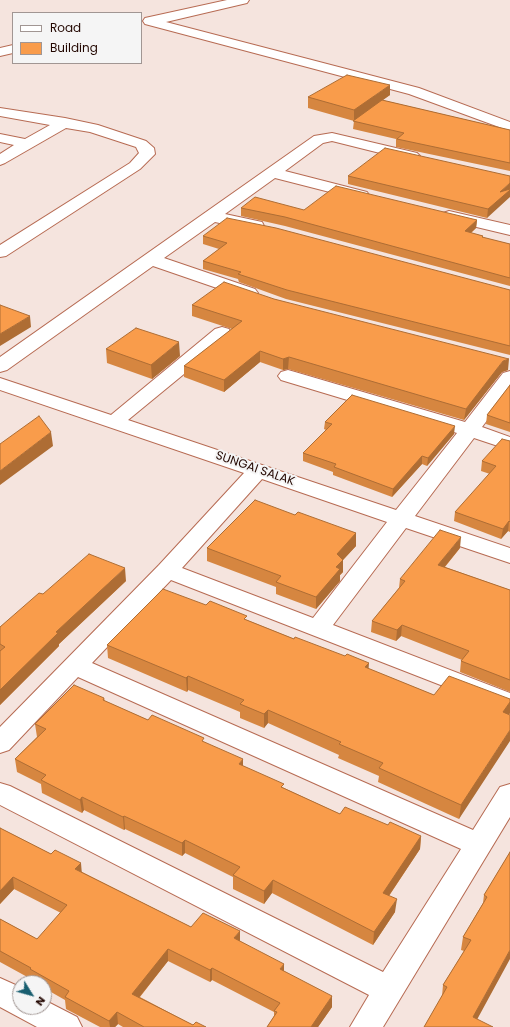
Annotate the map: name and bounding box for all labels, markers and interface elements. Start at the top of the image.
legend [12,12,142,64]
text: Road [50,19,81,36]
text: Building [50,39,98,56]
street label: SUNGAI SALAK [214,449,296,489]
north arrow [12,975,52,1015]
text: N [32,993,50,1010]

